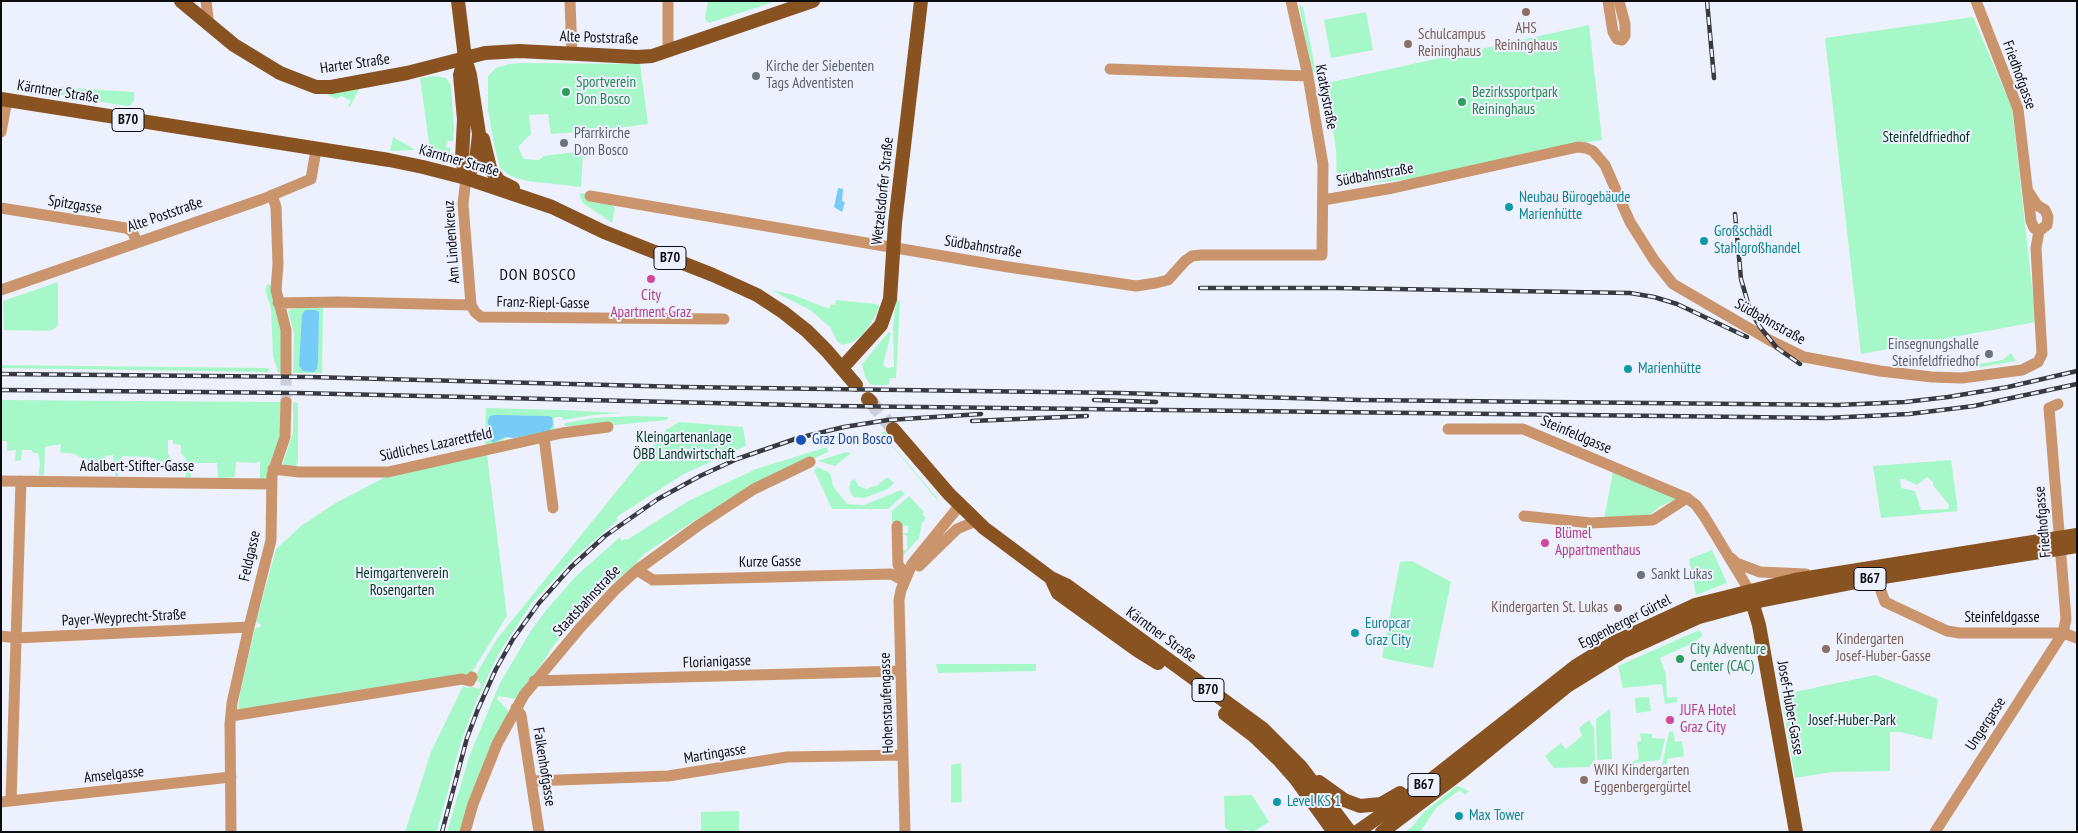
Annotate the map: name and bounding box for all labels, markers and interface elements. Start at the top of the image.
marker: AHS Reininghaus [1520,6,1532,18]
place label: AHS Reininghaus [1494,20,1558,55]
place label: Schulcampus Reininghaus [1418,26,1486,61]
street label: Alte Poststraße [559,28,639,48]
marker: Schulcampus Reininghaus [1402,38,1414,50]
street label: Friedhofgasse [1998,38,2040,112]
street label: Harter Straße [319,50,391,78]
place label: Kirche der Siebenten Tags Adventisten [766,58,874,93]
street label: Kratkystraße [1311,63,1341,131]
marker: Kirche der Siebenten Tags Adventisten [750,70,762,82]
place label: Sportverein Don Bosco [576,74,636,109]
street label: Kärntner Straße [16,77,100,107]
place label: Bezirkssportpark Reininghaus [1472,84,1558,119]
marker: Sportverein Don Bosco [560,86,572,98]
marker: Bezirkssportpark Reininghaus [1456,96,1468,108]
road number: B70 [112,108,144,132]
place label: Pfarrkirche Don Bosco [574,125,630,160]
park label: Steinfeldfriedhof [1882,129,1970,147]
street label: Wetzelsdorfer Straße [868,136,898,246]
marker: Pfarrkirche Don Bosco [558,137,570,149]
street label: Kärntner Straße [417,141,501,181]
street label: Südbahnstraße [1335,159,1415,191]
place label: Neubau Bürogebäude Marienhütte [1519,189,1631,224]
street label: Spitzgasse [47,192,103,218]
street label: Alte Poststraße [125,194,205,236]
street label: Am Lindenkreuz [440,200,464,284]
marker: Neubau Bürogebäude Marienhütte [1503,201,1515,213]
place label: Großschädl Stahlgroßhandel [1714,223,1800,258]
street label: Südbahnstraße [943,232,1023,262]
marker: Großschädl Stahlgroßhandel [1698,235,1710,247]
road number: B70 [654,247,686,270]
district label: DON BOSCO [498,265,578,285]
marker: City Apartment Graz [645,273,657,285]
place label: City Apartment Graz [611,287,691,322]
street label: Franz-Riepl-Gasse [496,293,590,313]
street label: Südbahnstraße [1732,295,1808,349]
place label: Einsegnungshalle Steinfeldfriedhof [1888,336,1979,371]
marker: Einsegnungshalle Steinfeldfriedhof [1983,348,1995,360]
place label: Marienhütte [1638,360,1701,378]
marker: Marienhütte [1622,363,1634,375]
street label: Steinfeldgasse [1538,412,1614,458]
street label: Südliches Lazarettfeld [378,424,494,466]
park label: Kleingartenanlage ÖBB Landwirtschaft [633,429,735,464]
place label: Graz Don Bosco [812,431,892,449]
marker: Graz Don Bosco [794,433,808,447]
street label: Adalbert-Stifter-Gasse [80,458,194,476]
street label: Friedhofgasse [2031,485,2055,559]
place label: Blümel Appartmenthaus [1555,525,1641,560]
street label: Feldgasse [235,529,265,583]
marker: Blümel Appartmenthaus [1539,537,1551,549]
street label: Kurze Gasse [739,552,801,572]
street label: Staatsbahnstraße [550,562,624,640]
park label: Heimgartenverein Rosengarten [355,565,449,600]
place label: Sankt Lukas [1651,566,1713,584]
road number: B67 [1854,568,1886,590]
marker: Sankt Lukas [1635,569,1647,581]
street label: Eggenberger Gürtel [1576,591,1674,653]
place label: Kindergarten St. Lukas [1491,599,1608,617]
marker: Kindergarten St. Lukas [1612,602,1624,614]
street label: Kärntner Straße [1122,603,1200,667]
street label: Payer-Weyprecht-Straße [61,606,187,630]
street label: Steinfeldgasse [1964,609,2040,627]
place label: Europcar Graz City [1365,615,1411,650]
marker: Europcar Graz City [1349,627,1361,639]
place label: Kindergarten Josef-Huber-Gasse [1836,631,1931,666]
place label: City Adventure Center (CAC) [1690,641,1766,676]
marker: Kindergarten Josef-Huber-Gasse [1820,643,1832,655]
street label: Florianigasse [683,652,751,672]
street label: Hohenstaufengasse [876,652,898,754]
marker: City Adventure Center (CAC) [1674,653,1686,665]
street label: Josef-Huber-Gasse [1773,660,1807,756]
road number: B70 [1192,678,1224,702]
street label: Ungergasse [1962,694,2010,754]
place label: JUFA Hotel Graz City [1680,702,1736,737]
park label: Josef-Huber-Park [1808,712,1896,730]
marker: JUFA Hotel Graz City [1664,714,1676,726]
street label: Falkenhofgasse [529,726,559,808]
street label: Martingasse [683,740,747,768]
place label: WIKI Kindergarten Eggenbergergürtel [1594,762,1691,797]
street label: Amselgasse [83,763,145,787]
road number: B67 [1408,774,1440,796]
marker: WIKI Kindergarten Eggenbergergürtel [1578,774,1590,786]
place label: Level KS 1 [1287,793,1341,811]
marker: Level KS 1 [1271,796,1283,808]
place label: Max Tower [1469,807,1524,825]
marker: Max Tower [1453,810,1465,822]

